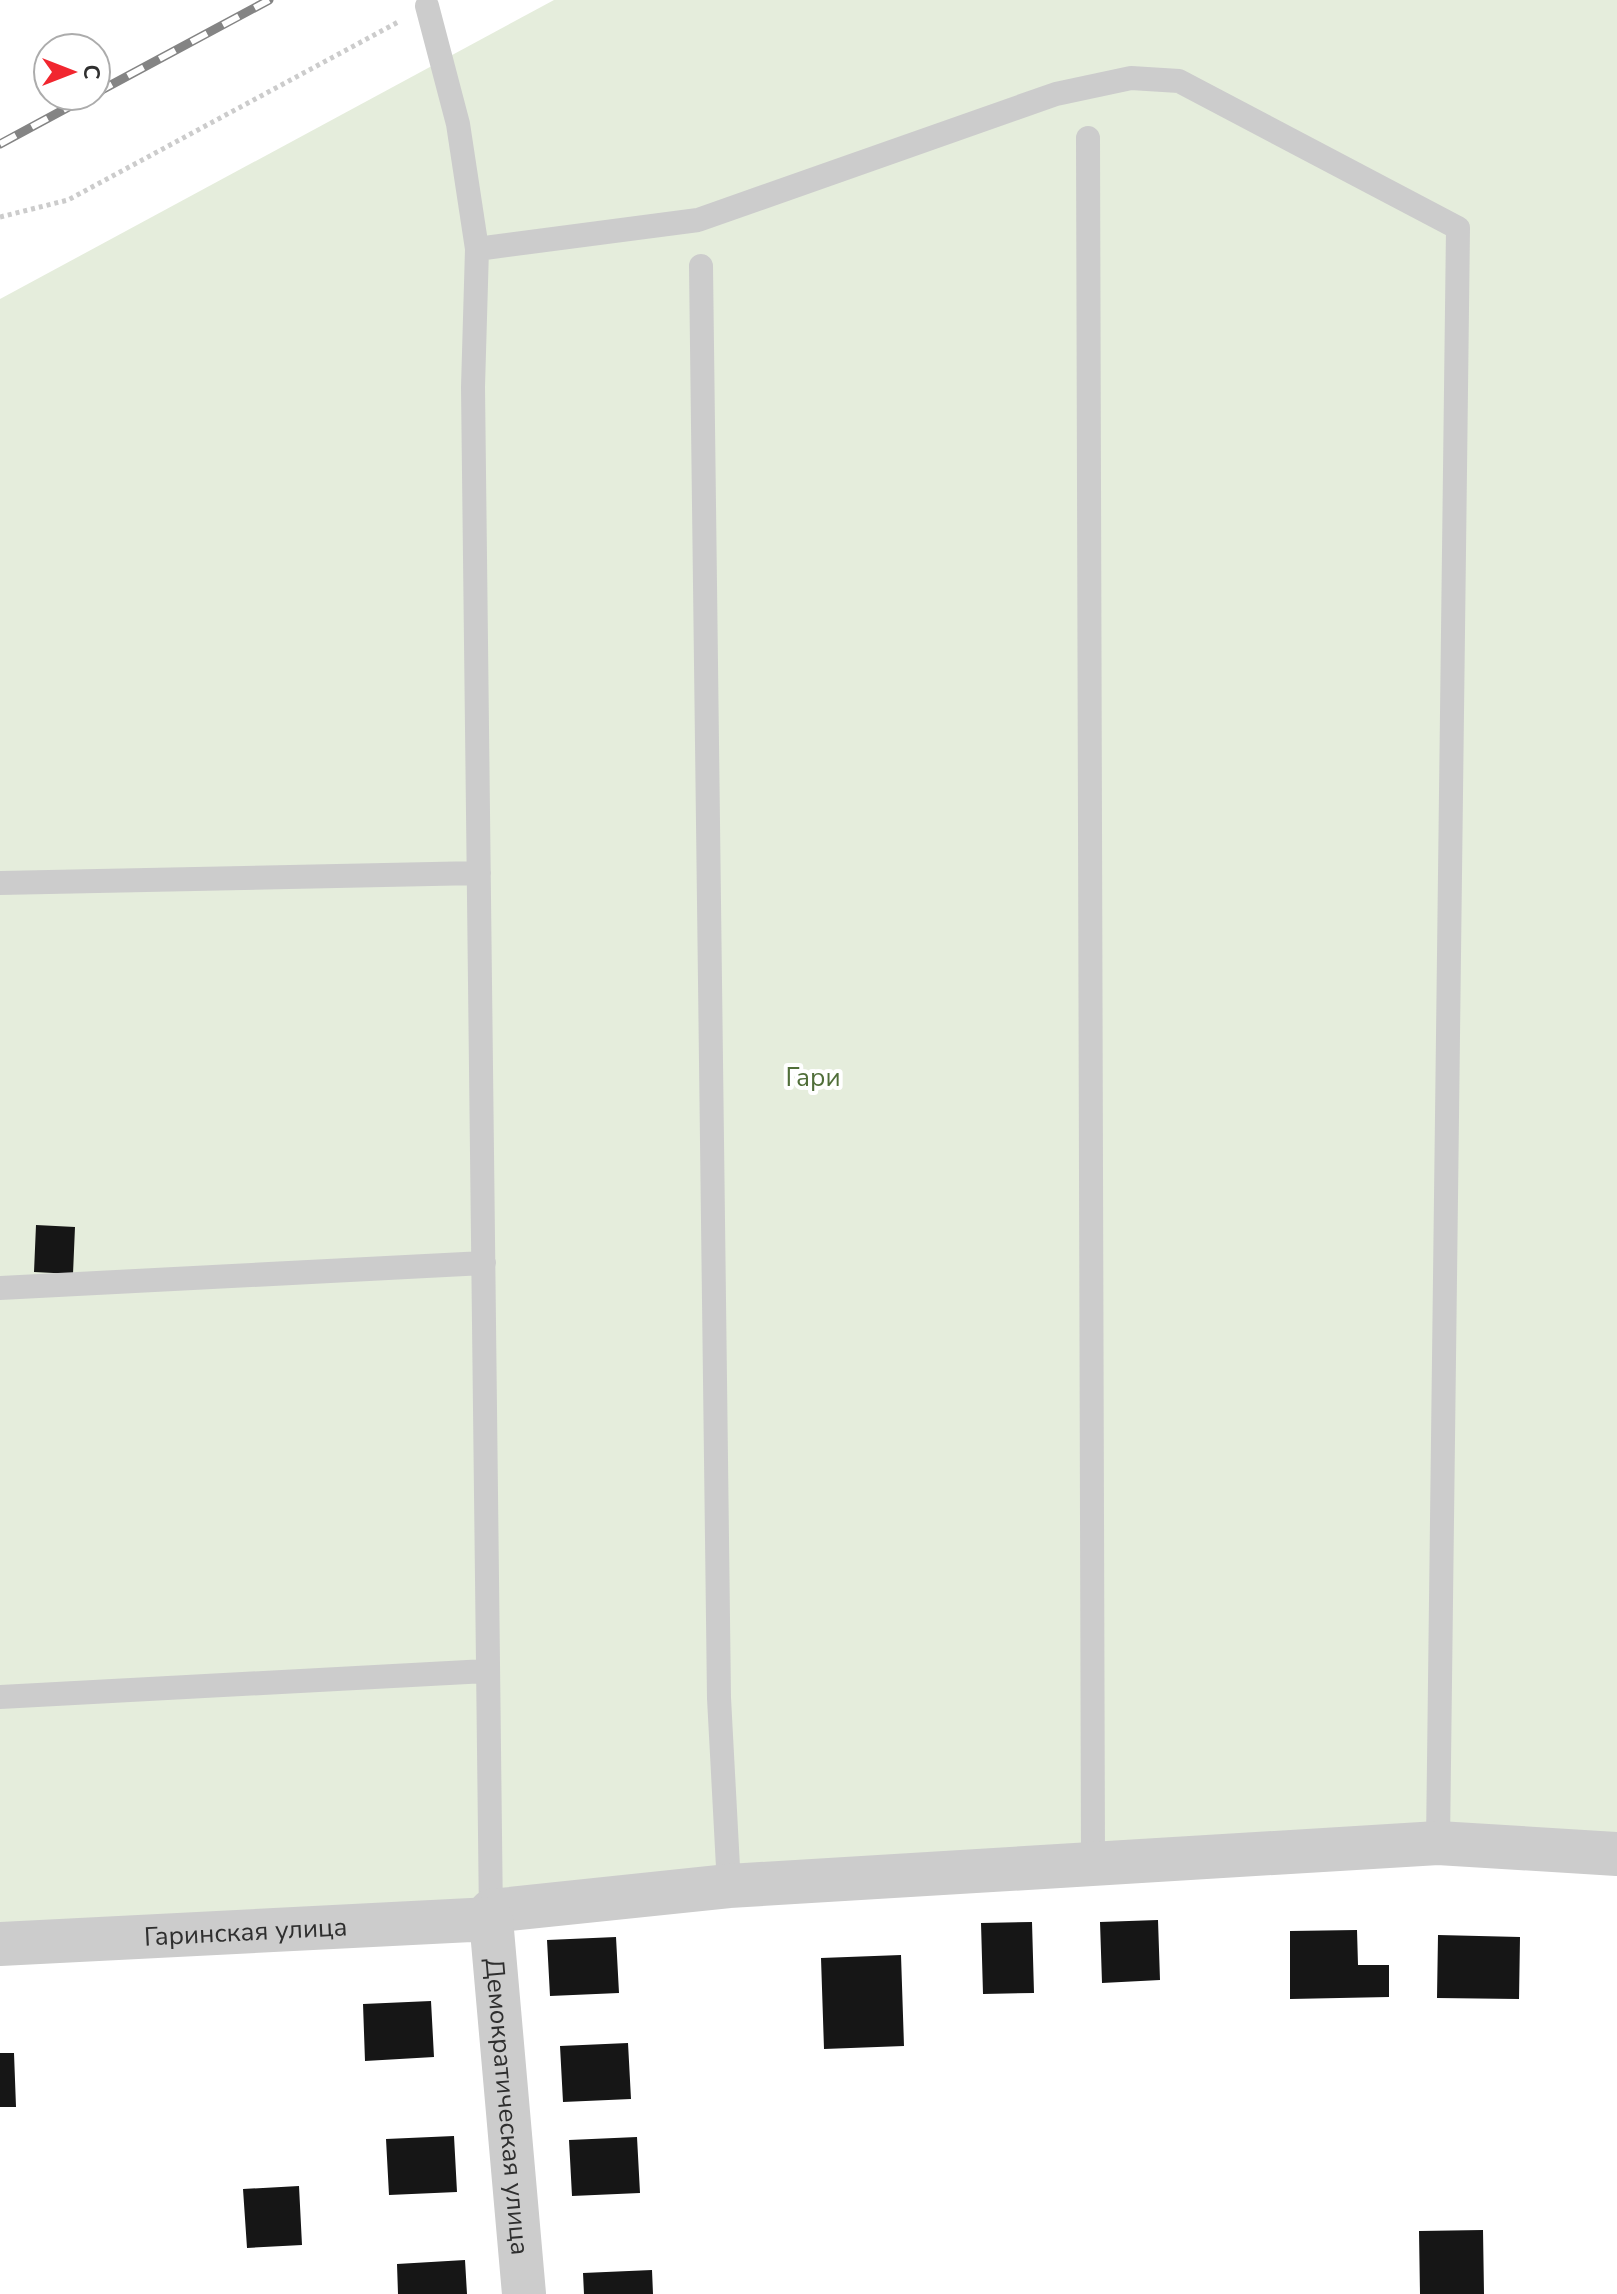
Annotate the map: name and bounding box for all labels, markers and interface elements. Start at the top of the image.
north arrow [32,32,112,112]
text: С [76,65,106,80]
park label: Гари [785,1060,841,1095]
street label: Гаринская улица [143,1909,348,1955]
street label: Демократическая улица [477,1957,537,2257]

